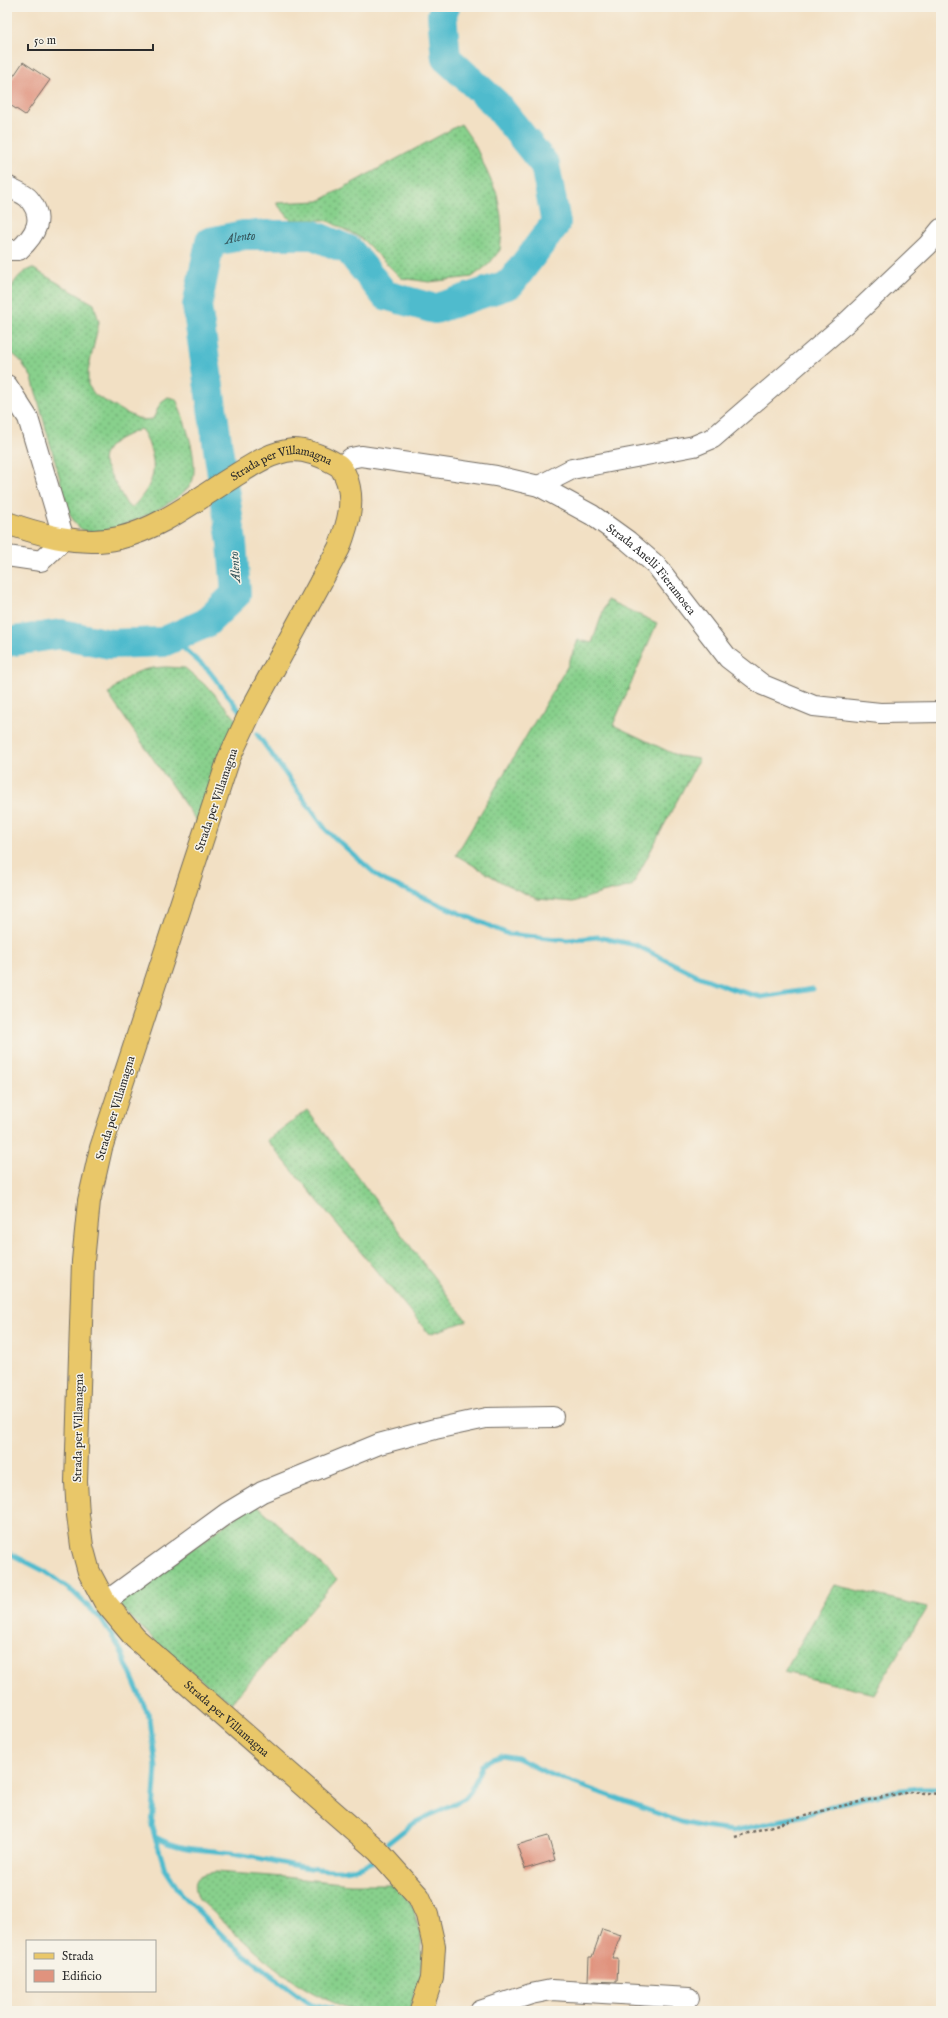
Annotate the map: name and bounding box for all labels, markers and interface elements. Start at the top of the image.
scale bar [28,26,153,52]
text: 50 m [34,33,56,48]
water label: Alento [221,228,256,249]
street label: Strada per Villamagna [228,443,335,485]
street label: Strada Anelli Fieramosca [603,521,699,619]
water label: Alento [226,550,245,585]
street label: Strada per Villamagna [192,746,242,854]
street label: Strada per Villamagna [92,1053,140,1162]
street label: Strada per Villamagna [70,1373,88,1482]
street label: Strada per Villamagna [181,1677,273,1761]
legend [26,1940,156,1992]
text: Strada [62,1949,94,1964]
text: Edificio [62,1969,102,1984]

